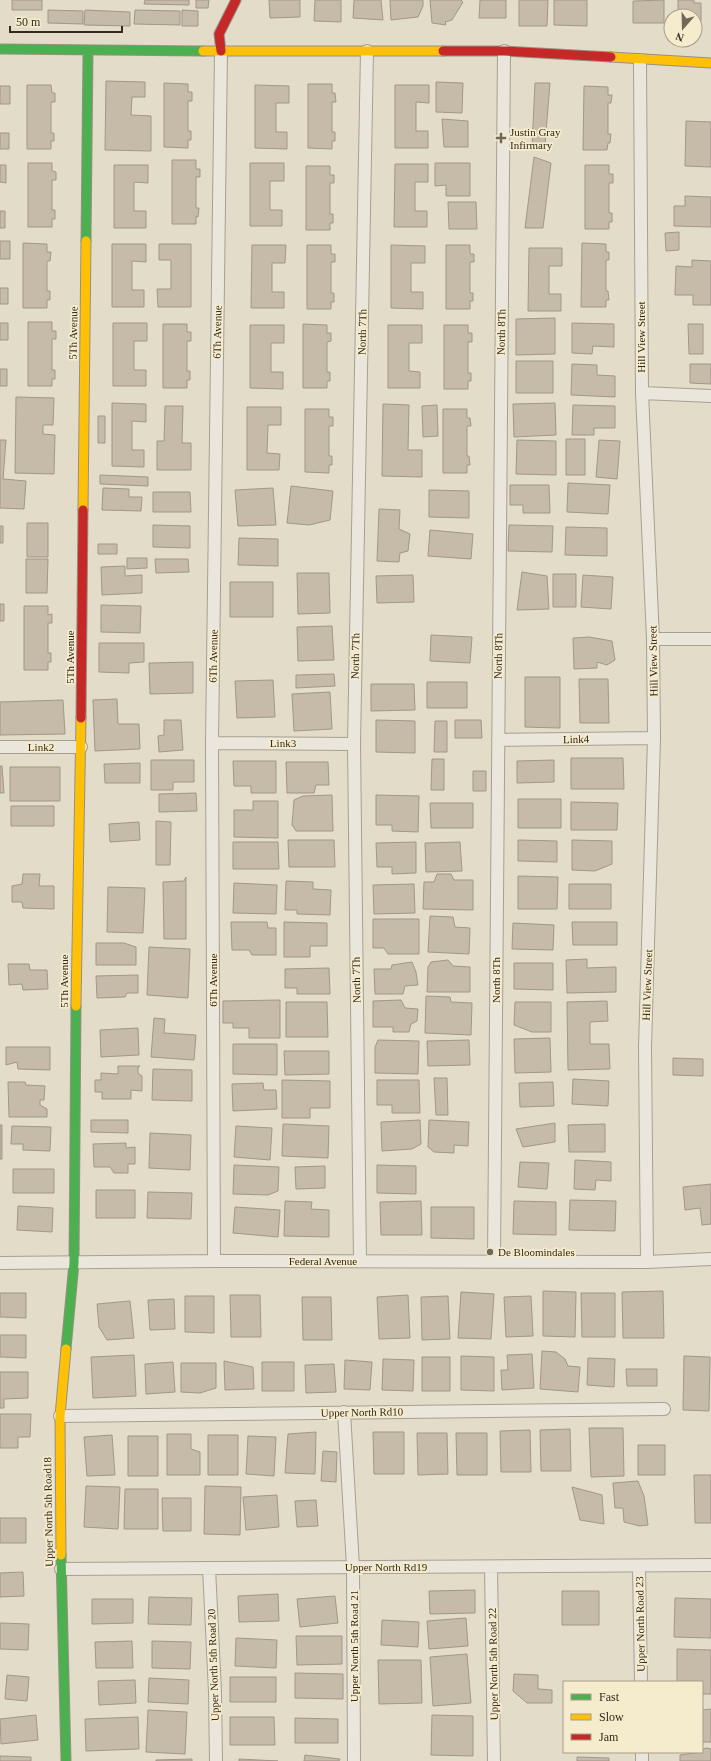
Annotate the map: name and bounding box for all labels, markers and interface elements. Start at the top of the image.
scale bar [10,8,122,34]
north arrow [663,8,703,48]
text: 50 m [16,15,41,29]
text: N [674,30,685,44]
place label: Justin Gray Infirmary [510,126,561,151]
marker: Justin Gray Infirmary [495,132,507,144]
street label: Hill View Street [635,301,647,373]
street label: 6Th Avenue [211,305,223,359]
street label: 5Th Avenue [67,306,79,360]
street label: North 7Th [356,308,368,355]
street label: North 8Th [495,308,507,355]
street label: Hill View Street [646,625,660,697]
street label: 6Th Avenue [207,629,219,683]
street label: 5Th Avenue [64,630,76,684]
street label: North 7Th [349,632,361,679]
street label: North 8Th [492,632,504,679]
street label: Link4 [563,733,590,745]
street label: Link3 [270,737,297,749]
street label: Link2 [28,741,54,753]
street label: Hill View Street [640,949,654,1021]
street label: 6Th Avenue [207,953,219,1007]
street label: 5Th Avenue [58,954,70,1008]
street label: North 7Th [350,956,362,1003]
street label: North 8Th [490,956,502,1003]
place label: De Bloomindales [498,1246,575,1258]
marker: De Bloomindales [485,1247,495,1257]
street label: Federal Avenue [289,1255,357,1267]
street label: Upper North Rd10 [321,1405,404,1419]
street label: Upper North 5th Road18 [41,1457,55,1567]
street label: Upper North Rd19 [345,1561,428,1573]
street label: Upper North Road 23 [633,1576,647,1672]
street label: Upper North 5th Road 21 [348,1590,360,1702]
street label: Upper North 5th Road 20 [205,1608,221,1721]
street label: Upper North 5th Road 22 [486,1608,500,1720]
legend [563,1681,703,1753]
text: Fast [599,1690,620,1704]
text: Slow [599,1710,624,1724]
text: Jam [599,1730,619,1744]

